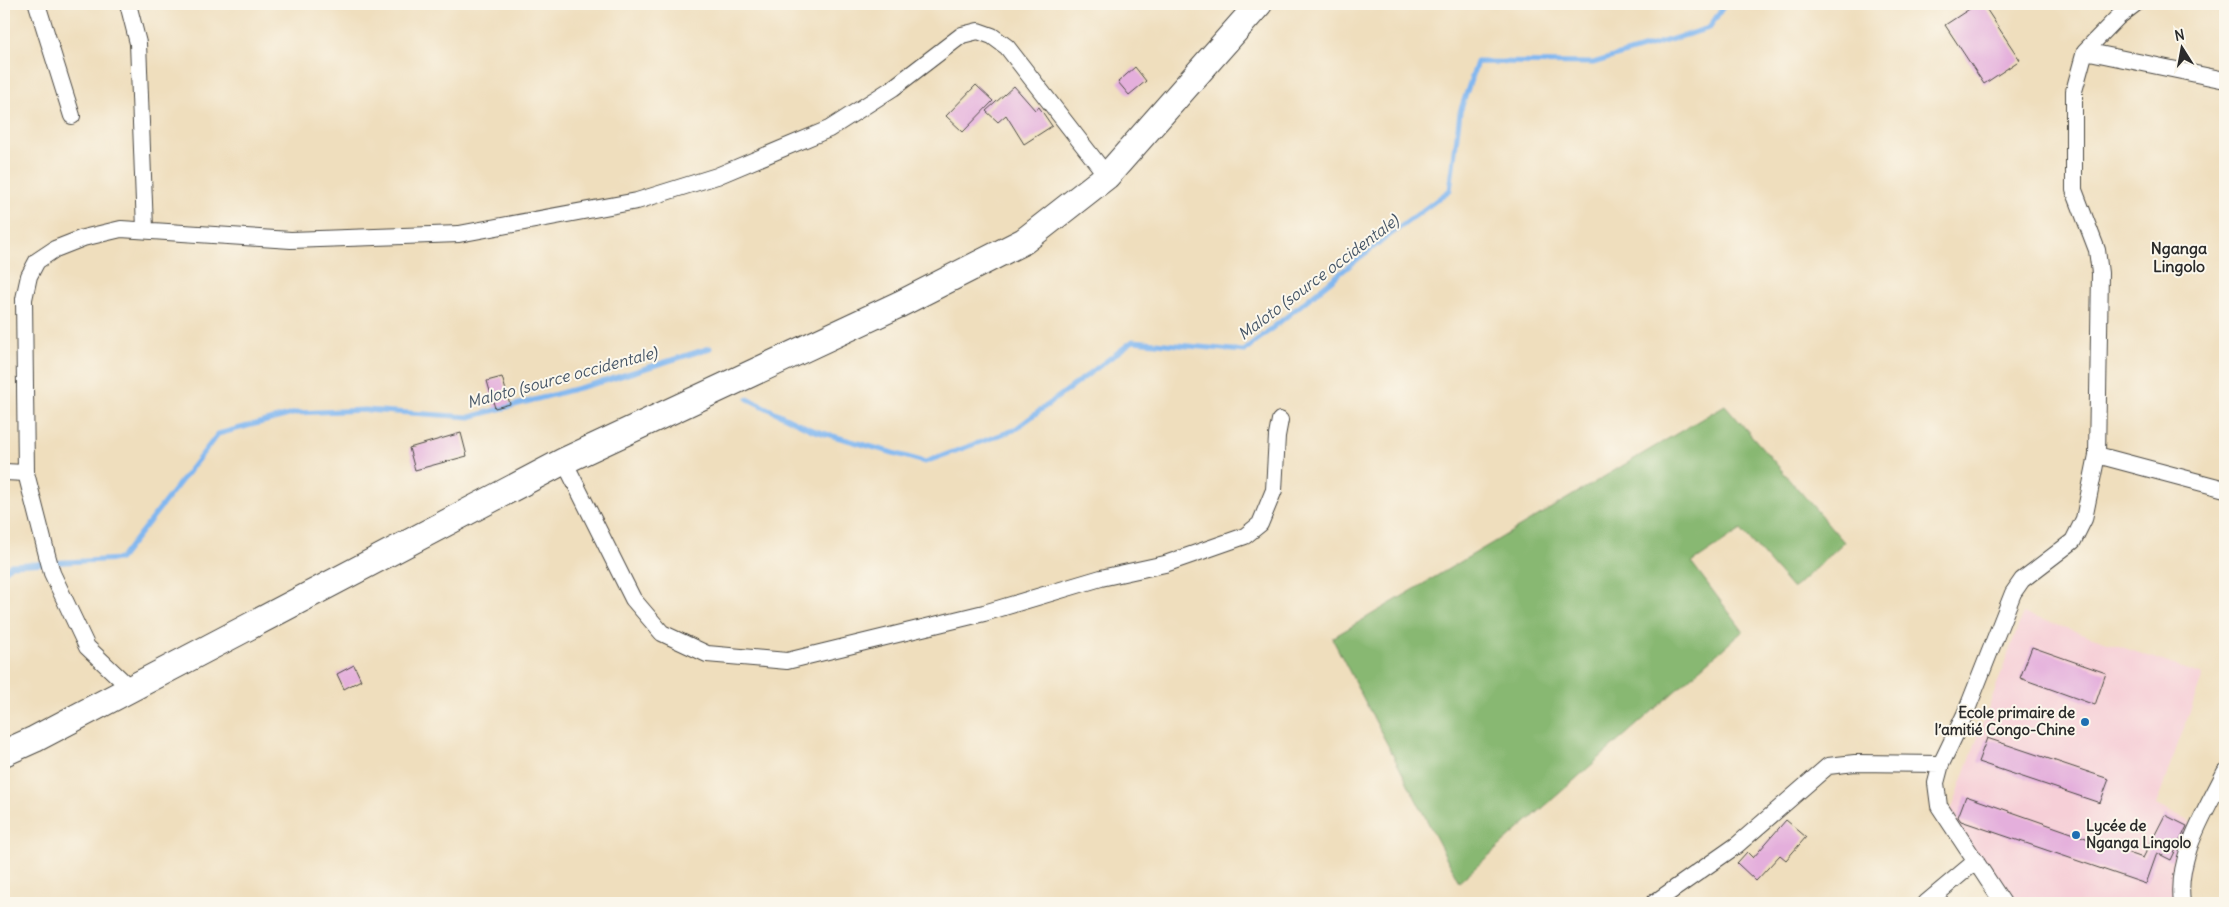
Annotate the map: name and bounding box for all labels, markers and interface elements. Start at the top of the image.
north arrow [2156,22,2206,72]
text: N [2173,25,2186,45]
water label: Maloto (source occidentale) [1234,209,1403,344]
district label: Nganga Lingolo [2151,238,2207,277]
water label: Maloto (source occidentale) [465,342,660,412]
place label: Ecole primaire de l’amitié Congo-Chine [1935,703,2075,740]
marker: Ecole primaire de l’amitié Congo-Chine [2079,716,2091,728]
place label: Lycée de Nganga Lingolo [2086,816,2192,853]
marker: Lycée de Nganga Lingolo [2070,829,2082,841]

